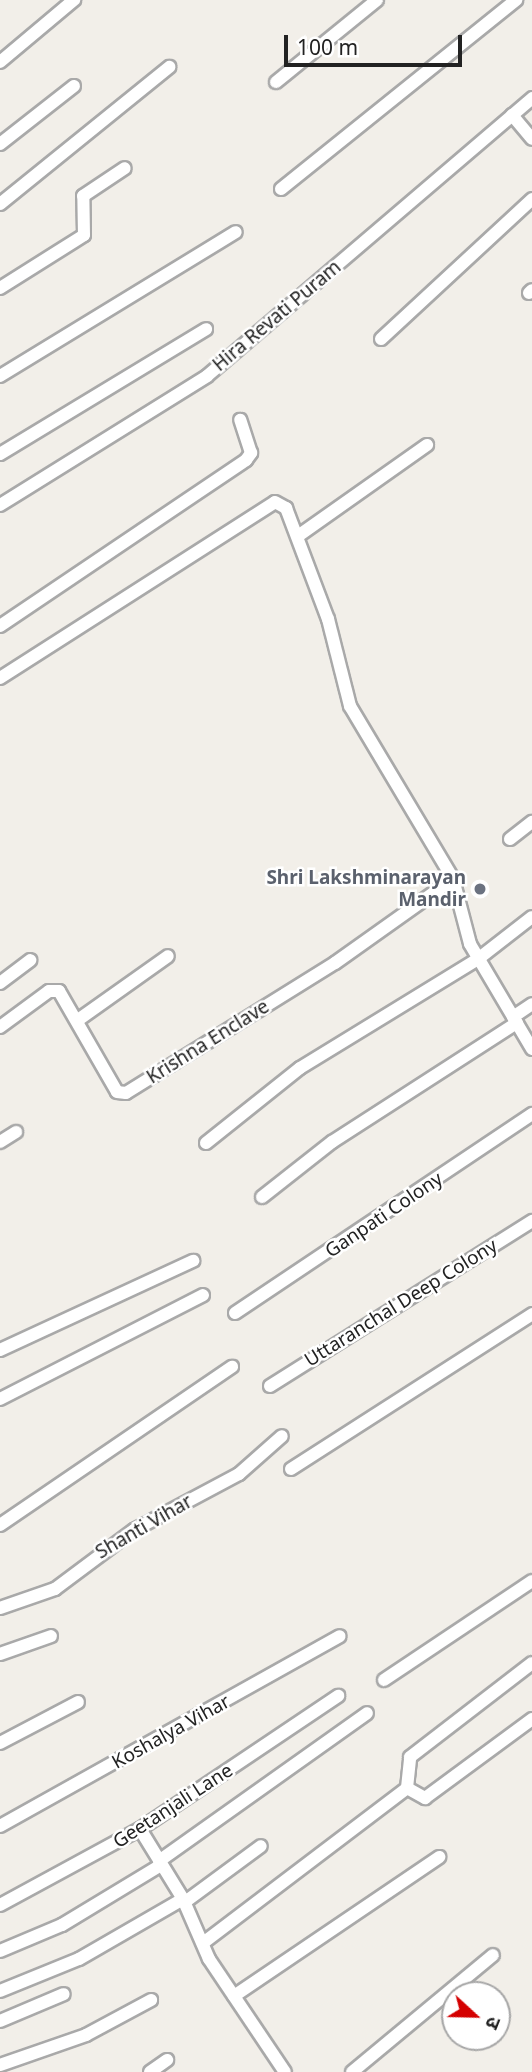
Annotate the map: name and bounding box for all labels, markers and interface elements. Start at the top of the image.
scale bar [287,21,466,65]
text: 100 m [297,33,358,61]
street label: Hira Revati Puram [208,256,346,376]
place label: Shri Lakshminarayan Mandir [266,867,466,911]
marker: Shri Lakshminarayan Mandir [472,881,488,897]
street label: Krishna Enclave [143,995,273,1089]
street label: Ganpati Colony [321,1167,447,1263]
street label: Uttaranchal Deep Colony [301,1234,501,1372]
street label: Shanti Vihar [92,1490,196,1564]
street label: Koshalya Vihar [108,1690,234,1774]
street label: Geetanjali Lane [109,1759,237,1853]
north arrow [441,1981,511,2051]
text: उ [479,2013,508,2033]

